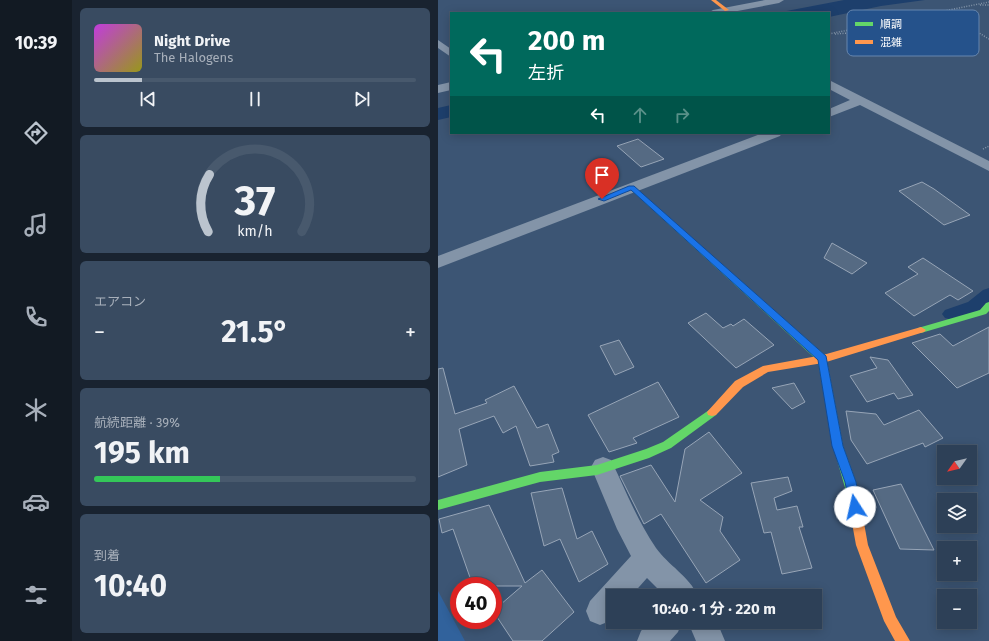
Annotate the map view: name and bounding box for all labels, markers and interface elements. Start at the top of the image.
legend [847,10,979,56]
text: 順調 [880,18,902,31]
text: 200 m [528,24,606,57]
icon: left [462,28,514,80]
text: 10:39 [15,32,57,54]
text: Night Drive [154,32,230,50]
text: 混雑 [880,36,902,49]
text: The Halogens [154,50,233,65]
text: 左折 [528,62,564,84]
icon: previous [137,88,159,110]
icon: pause [244,88,266,110]
icon: next [351,88,373,110]
icon: left [587,104,609,126]
icon: ahead [629,104,651,126]
icon: right [671,104,693,126]
icon: directions [22,119,50,147]
pin [585,158,619,199]
icon: arrive [591,164,613,186]
text: 37 [234,176,275,226]
icon: music [22,211,50,239]
text: km/h [237,222,273,239]
text: エアコン [94,294,146,309]
icon: phone [22,303,50,331]
text: 21.5° [221,314,289,350]
text: − [94,319,105,346]
text: + [405,319,416,346]
icon: climate [22,396,50,424]
text: 航続距離 · 39% [94,415,180,430]
text: 195 km [94,435,190,471]
north arrow [937,445,977,485]
map controls [937,445,977,629]
position arrow [834,486,876,528]
icon: car [22,488,50,516]
button: layers [937,493,977,533]
button: + [937,541,977,581]
text: 到着 [94,548,120,563]
text: 10:40 [94,568,167,604]
speed limit sign: 40 [450,577,502,629]
icon: filters [22,581,50,609]
button: − [937,589,977,629]
text: 10:40 · 1 分 · 220 m [652,600,776,618]

